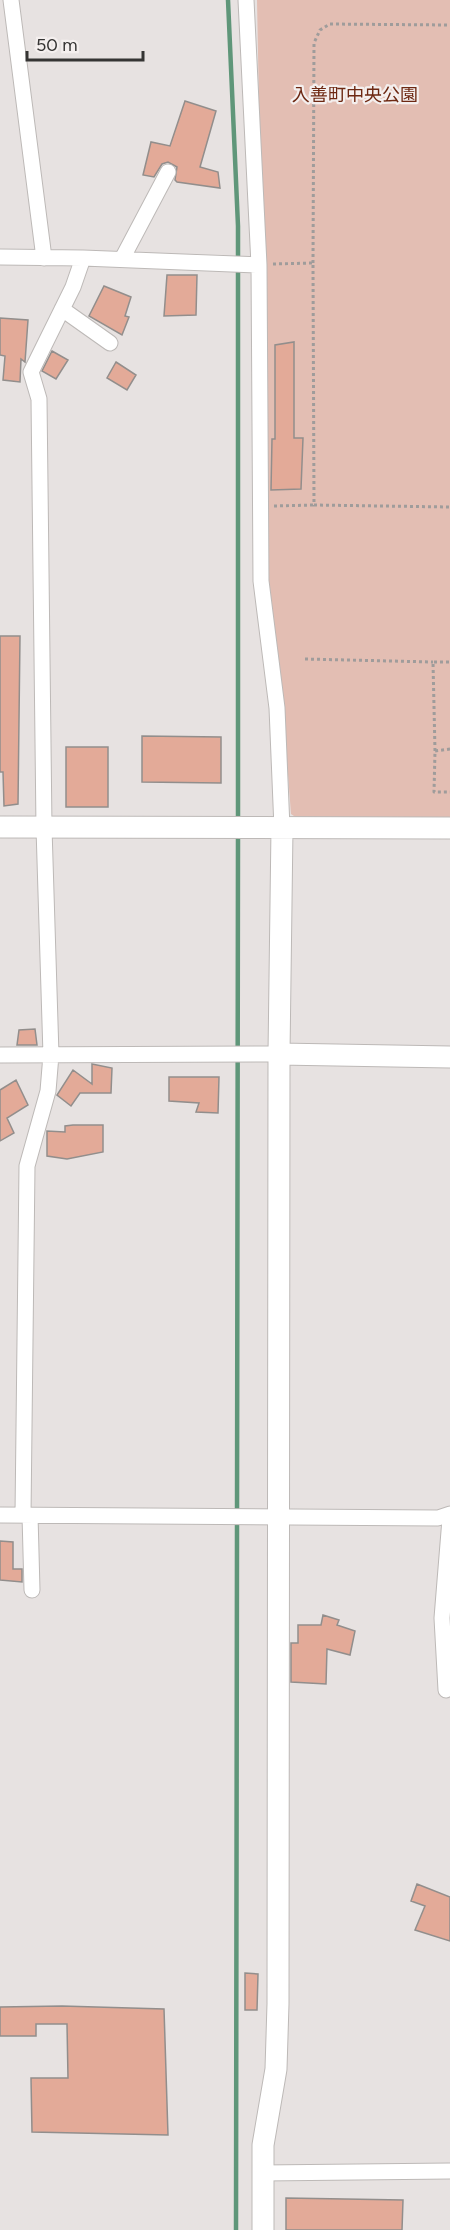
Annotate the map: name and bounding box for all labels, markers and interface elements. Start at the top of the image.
scale bar [27,24,142,62]
text: 50 m [36,34,78,56]
park label: 入善町中央公園 [292,84,418,106]

